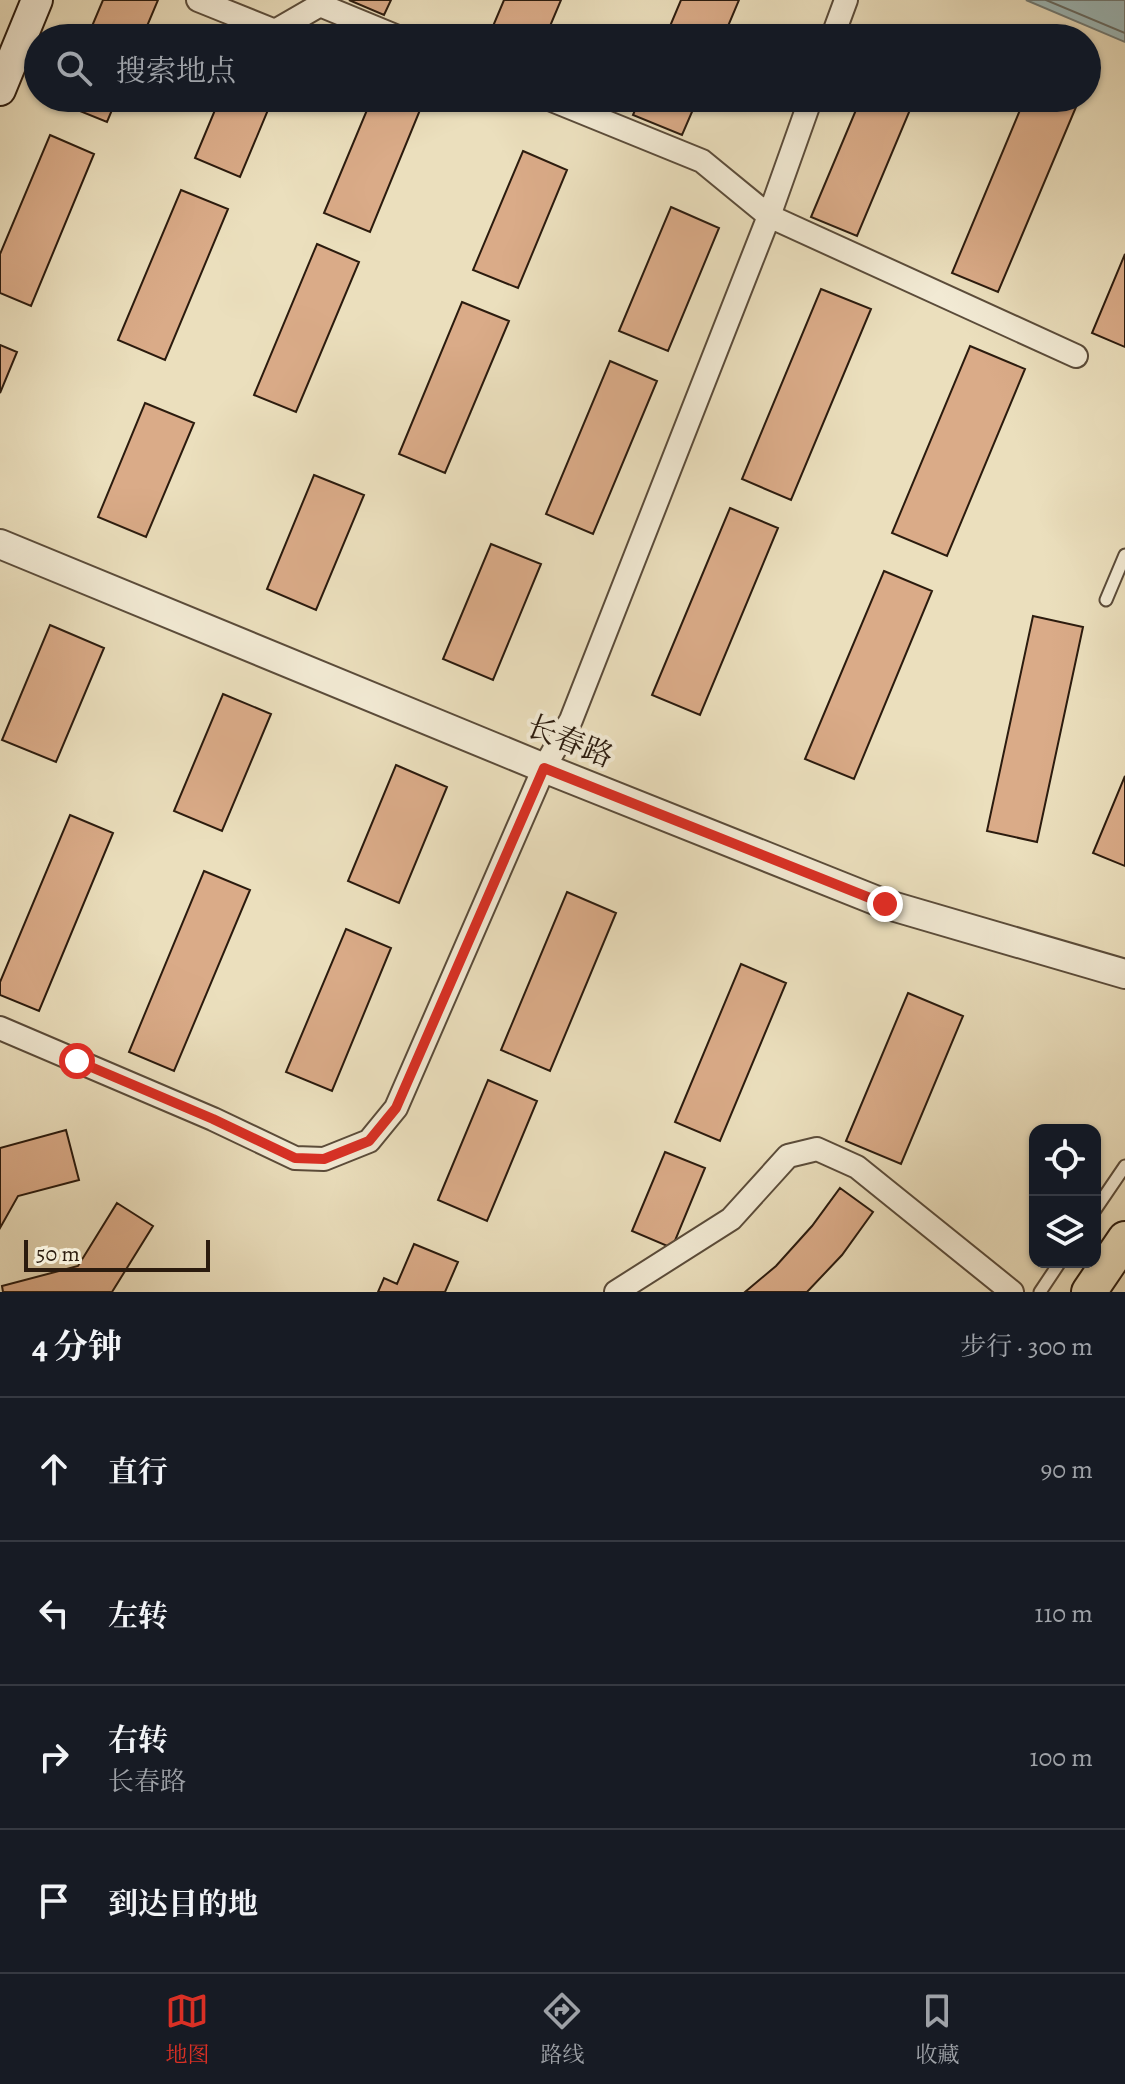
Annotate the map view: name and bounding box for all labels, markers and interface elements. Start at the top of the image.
search box [24,24,1101,112]
icon: search [52,46,96,90]
text: 搜索地点 [116,51,236,91]
street label: 长春路 [521,706,619,776]
route end [867,886,903,922]
route start [59,1043,95,1079]
map controls [1029,1124,1101,1268]
button: locate [1029,1124,1101,1196]
button: layers [1029,1196,1101,1268]
scale bar [24,1236,210,1272]
text: 50 m [36,1239,80,1269]
text: 4 分钟 [32,1323,122,1370]
text: 步行 · 300 m [960,1329,1093,1364]
icon: ahead [32,1447,76,1491]
text: 直行 [108,1452,168,1492]
text: 90 m [1041,1452,1093,1487]
icon: left [32,1591,76,1635]
text: 左转 [108,1596,168,1636]
text: 110 m [1035,1596,1093,1631]
text: 右转 [108,1720,168,1760]
icon: right [32,1735,76,1779]
text: 100 m [1030,1740,1093,1775]
text: 长春路 [108,1764,186,1799]
icon: arrive [32,1879,76,1923]
text: 到达目的地 [108,1884,258,1924]
tab: 地图 [165,1989,210,2070]
tab: 路线 [540,1989,585,2070]
tab: 收藏 [915,1989,960,2070]

